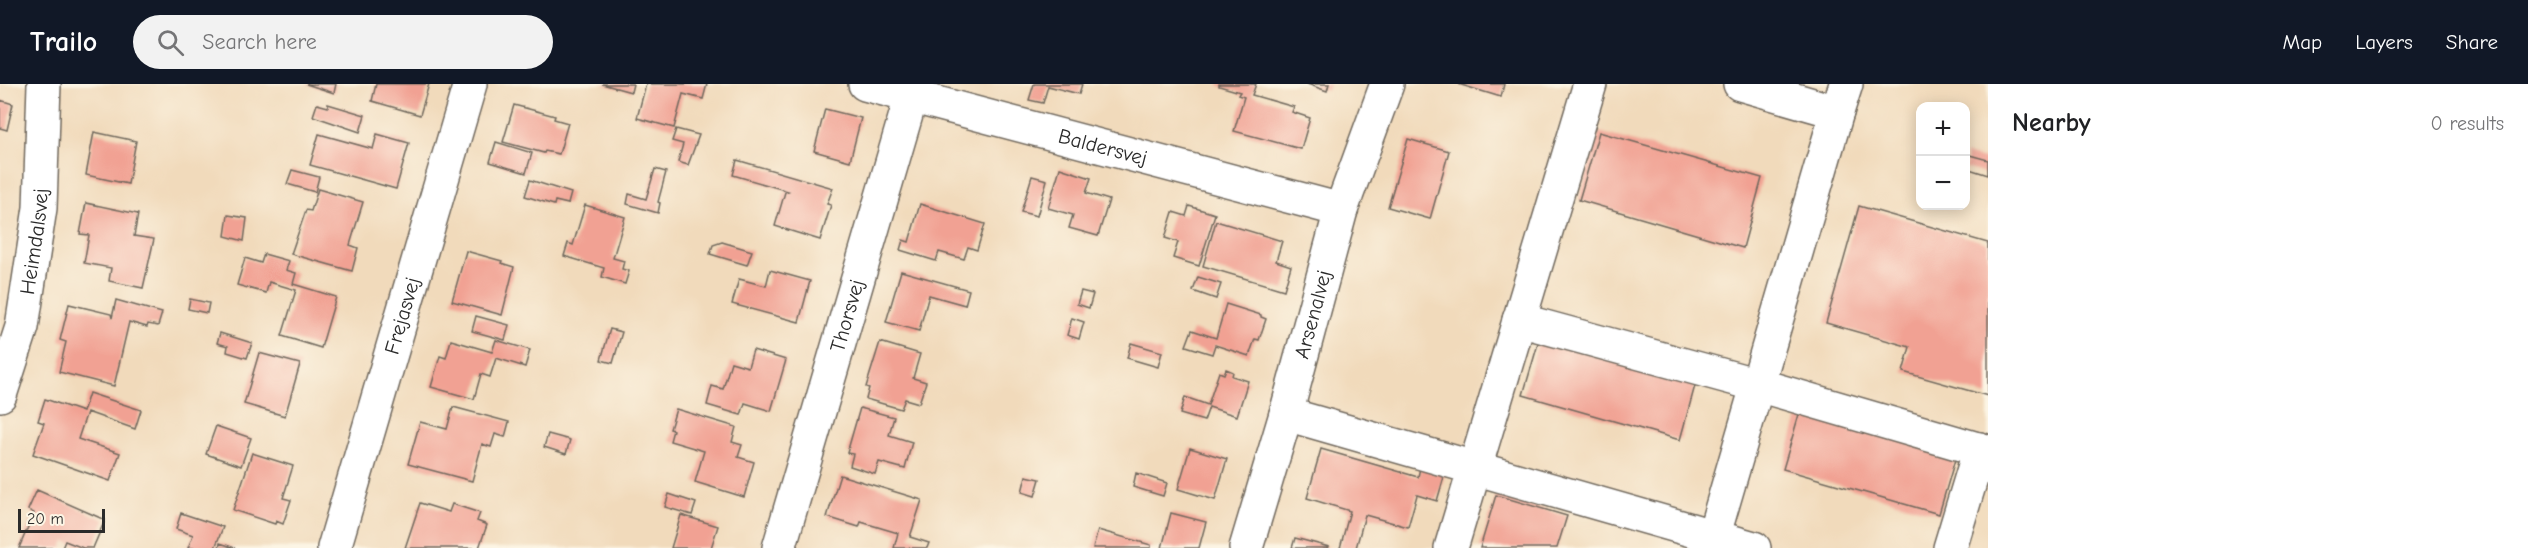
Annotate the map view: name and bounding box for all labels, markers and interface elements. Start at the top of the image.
search box [133,15,553,69]
text: Trailo [30,26,97,58]
icon: search [154,26,187,59]
text: Search here [202,29,317,55]
text: Map [2283,30,2322,54]
text: Layers [2355,30,2413,54]
text: Share [2446,30,2498,54]
map controls [1916,102,1970,210]
button: + [1916,102,1970,156]
text: Nearby [2012,108,2091,138]
text: 0 results [2431,112,2504,135]
street label: Baldersvej [1056,124,1150,170]
button: − [1916,156,1970,210]
street label: Heimdalsvej [15,188,53,296]
street label: Arsenalvej [1289,267,1336,361]
street label: Frejasvej [379,274,425,357]
street label: Thorsvej [825,277,869,355]
scale bar [18,506,105,534]
text: 20 m [27,510,64,528]

